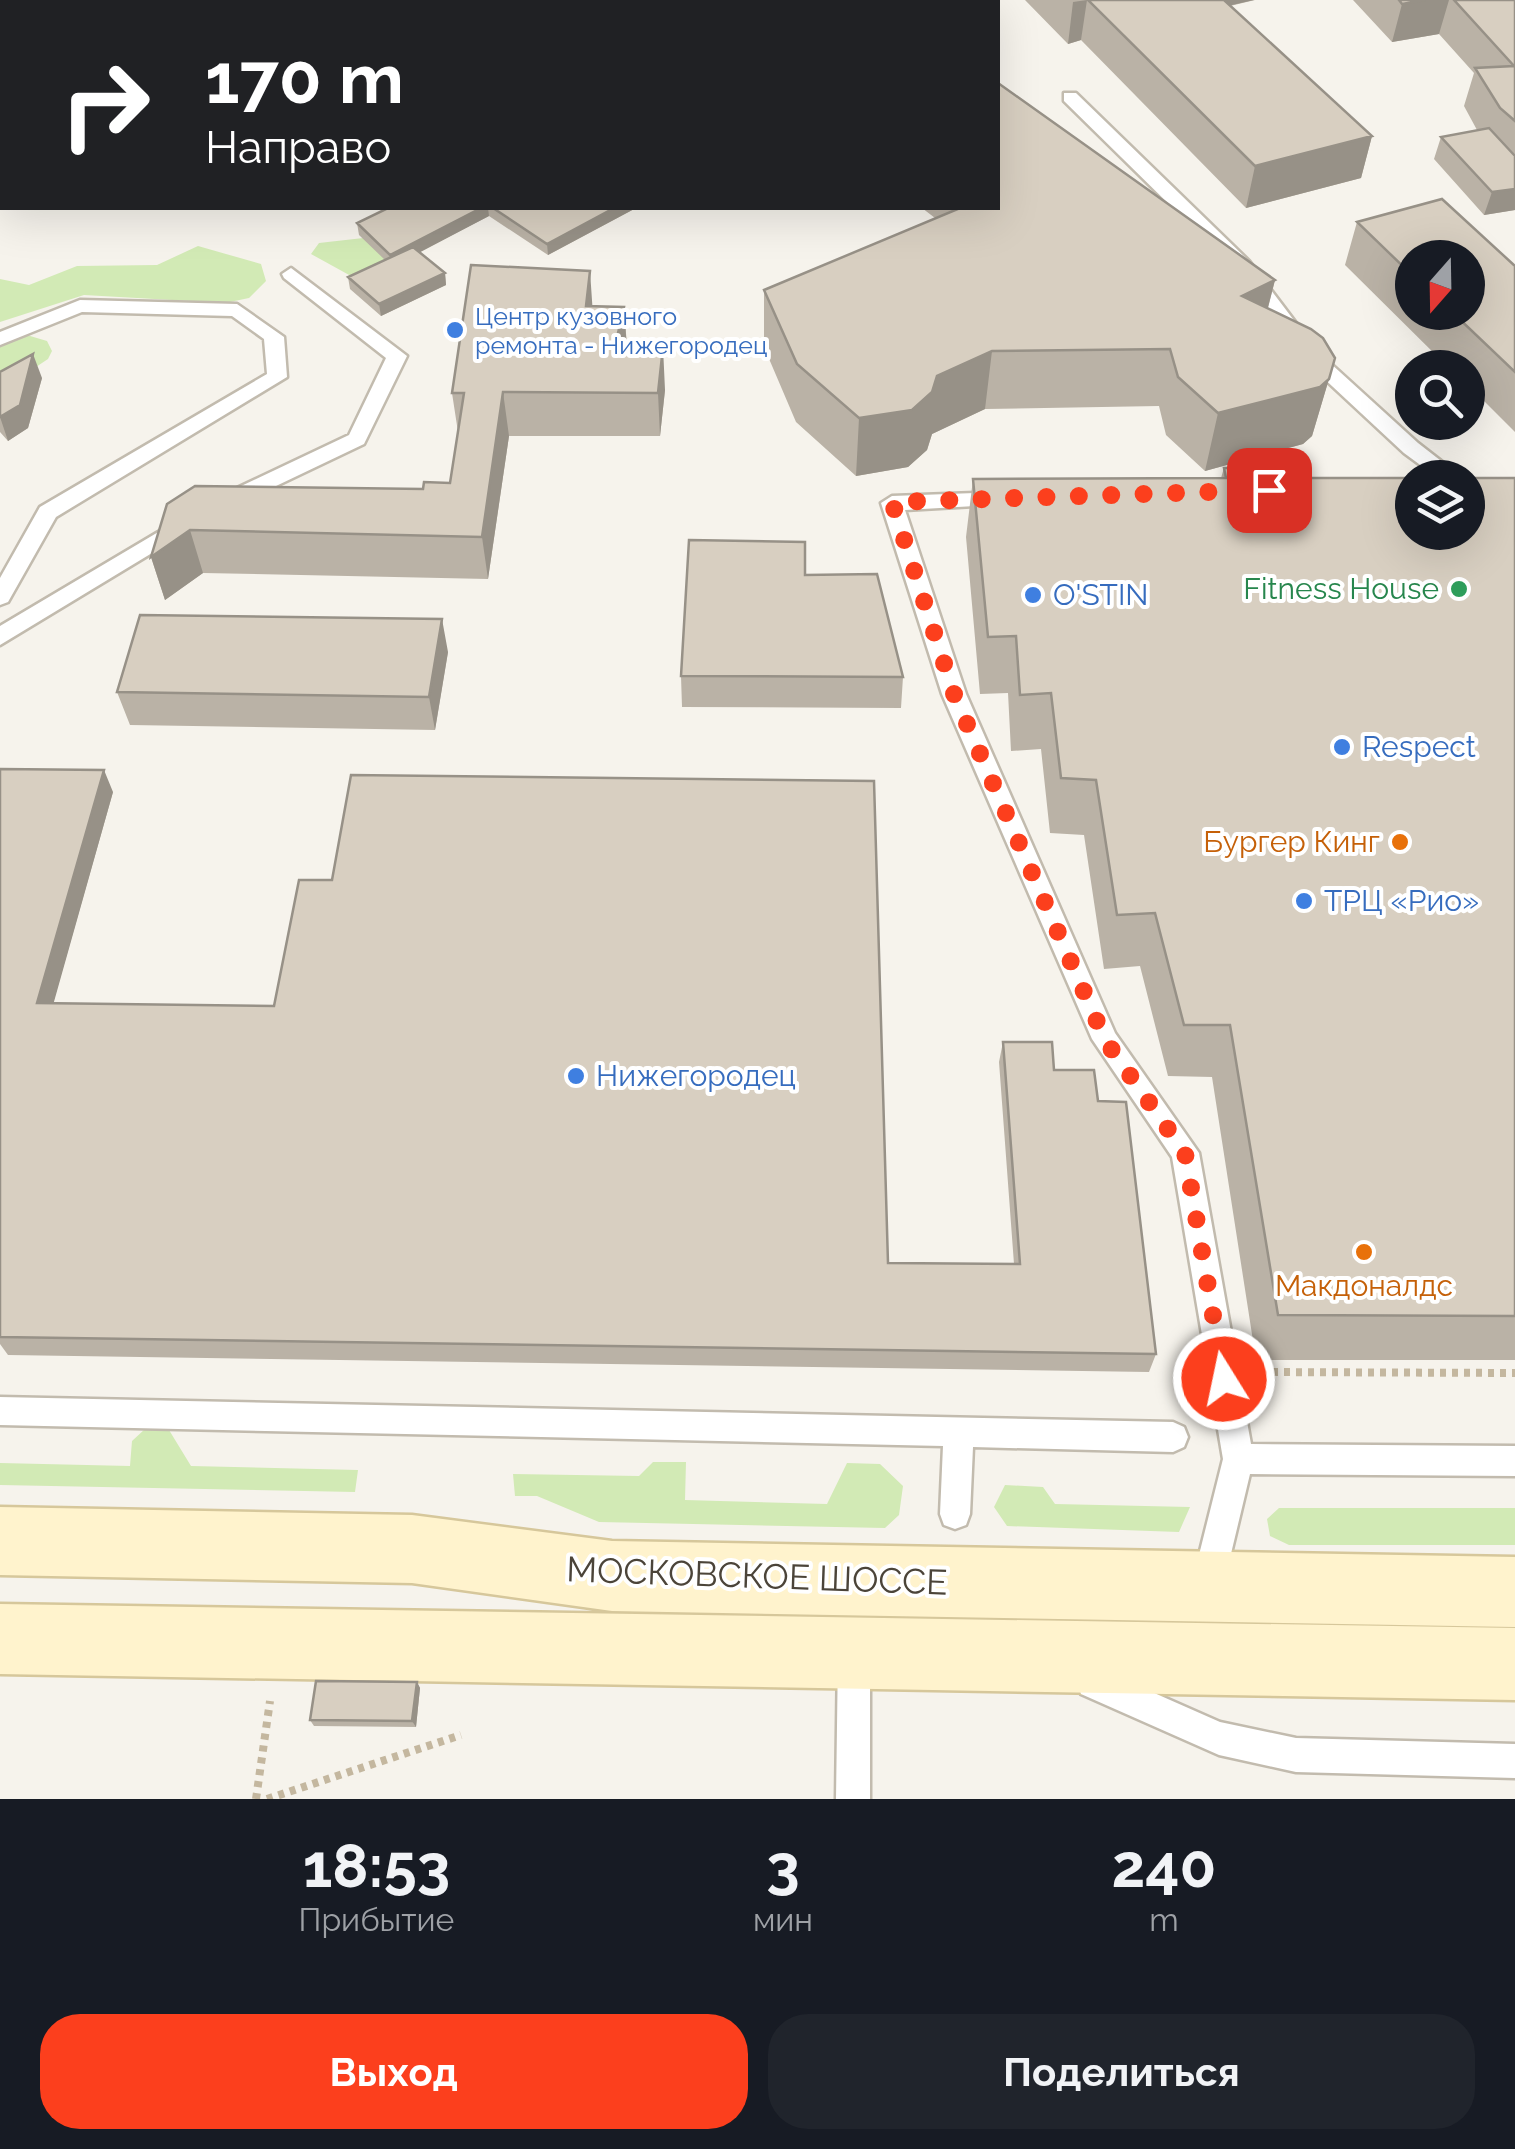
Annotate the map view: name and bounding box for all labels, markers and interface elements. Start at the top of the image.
text: 170 m [205,37,404,119]
icon: right [40,40,170,170]
text: Направо [205,121,391,174]
north arrow [1395,240,1485,330]
map controls [1395,240,1485,550]
place label: Центр кузовного ремонта - Нижегородец [475,301,768,360]
marker: Центр кузовного ремонта - Нижегородец [444,319,466,341]
button: search [1395,350,1485,440]
pin [1227,448,1312,533]
button: layers [1395,460,1485,550]
icon: arrive [1242,463,1297,518]
place label: Fitness House [1243,571,1439,606]
place label: O'STIN [1053,577,1149,612]
marker: Fitness House [1448,578,1470,600]
marker: O'STIN [1022,584,1044,606]
place label: Respect [1362,729,1476,764]
marker: Respect [1331,736,1353,758]
place label: Бургер Кинг [1203,824,1380,859]
marker: Бургер Кинг [1389,831,1411,853]
place label: ТРЦ «Рио» [1324,883,1479,918]
marker: ТРЦ «Рио» [1293,890,1315,912]
place label: Нижегородец [596,1058,796,1093]
marker: Нижегородец [565,1065,587,1087]
marker: Макдоналдс [1353,1241,1375,1263]
place label: Макдоналдс [1275,1268,1453,1303]
position arrow [1172,1327,1276,1431]
street label: МОСКОВСКОЕ ШОССЕ [566,1548,948,1603]
text: 18:53 [303,1831,450,1901]
text: 3 [766,1831,800,1901]
text: 240 [1112,1831,1216,1901]
text: Прибытие [299,1901,454,1938]
text: мин [753,1901,813,1938]
text: m [1149,1901,1179,1938]
button: Выход [40,2014,748,2129]
button: Поделиться [768,2014,1475,2129]

